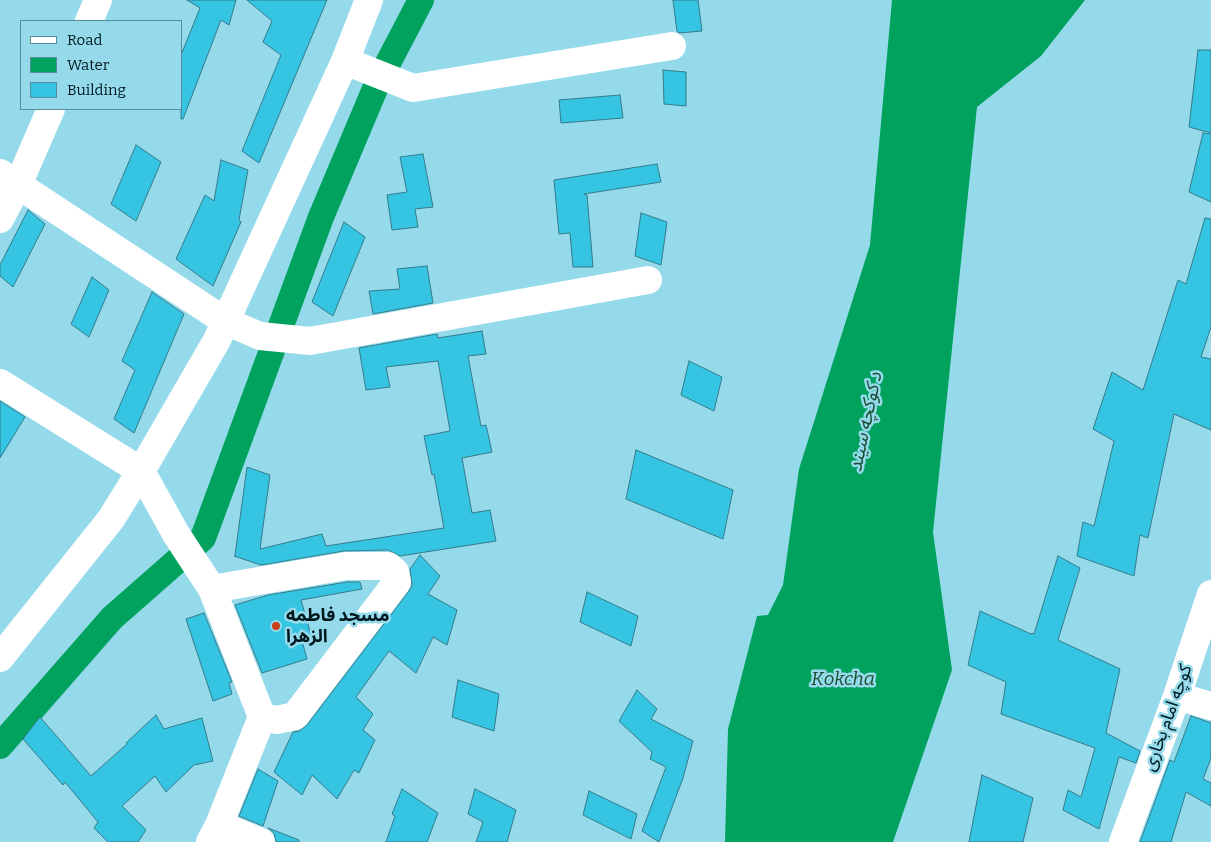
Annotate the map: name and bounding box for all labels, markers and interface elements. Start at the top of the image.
legend [20,20,182,110]
text: Road [67,31,102,49]
text: Water [67,56,109,74]
text: Building [67,81,126,99]
water label: د کوکچه سیند [844,370,888,474]
place label: مسجد فاطمه الزهرا [286,605,389,648]
marker: مسجد فاطمه الزهرا [270,620,282,632]
street label: کوچه امام بخاری [1139,662,1197,774]
water label: Kokcha [811,669,875,691]

